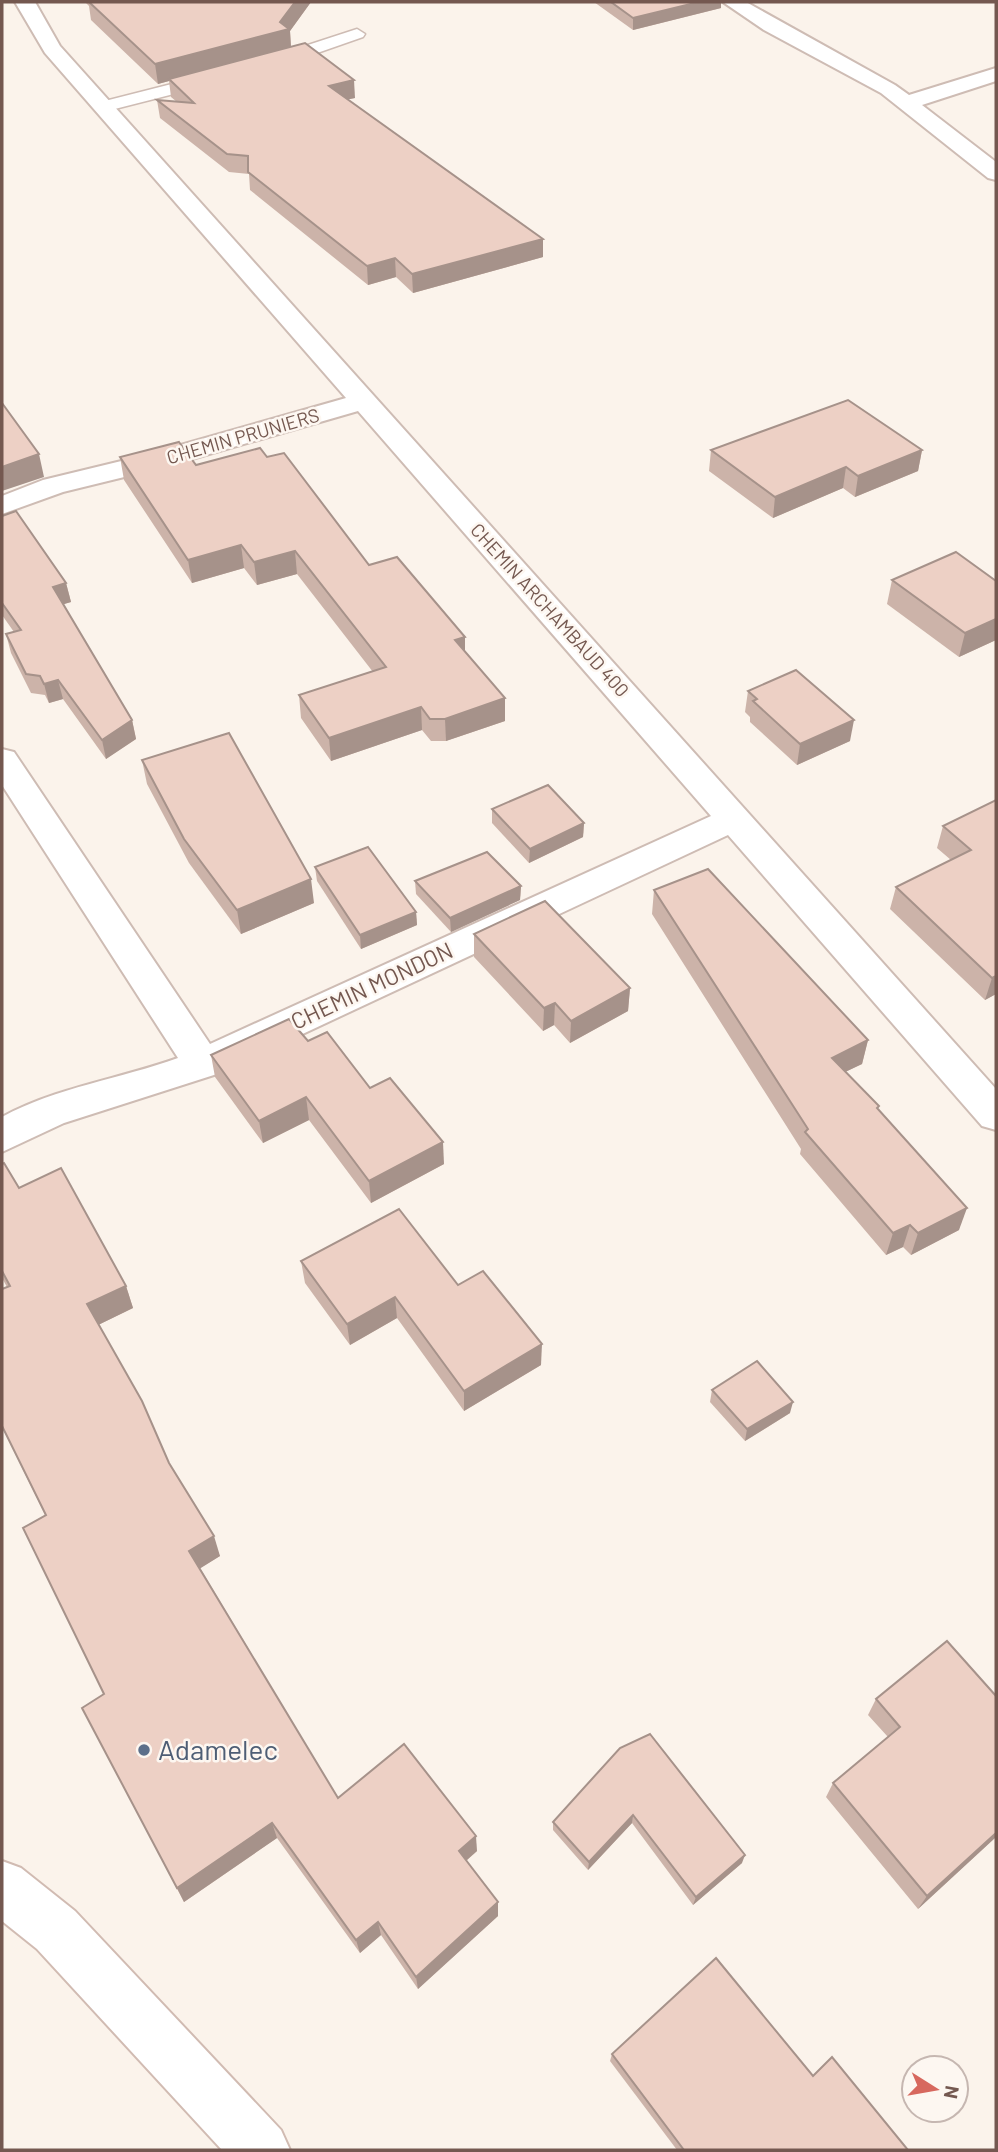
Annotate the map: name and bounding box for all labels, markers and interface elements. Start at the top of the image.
street label: CHEMIN PRUNIERS [164,403,322,468]
street label: CHEMIN ARCHAMBAUD 400 [466,518,634,701]
street label: CHEMIN MONDON [286,935,457,1035]
place label: Adamelec [158,1732,278,1766]
marker: Adamelec [136,1742,152,1758]
north arrow [900,2054,970,2124]
text: N [940,2084,965,2101]

